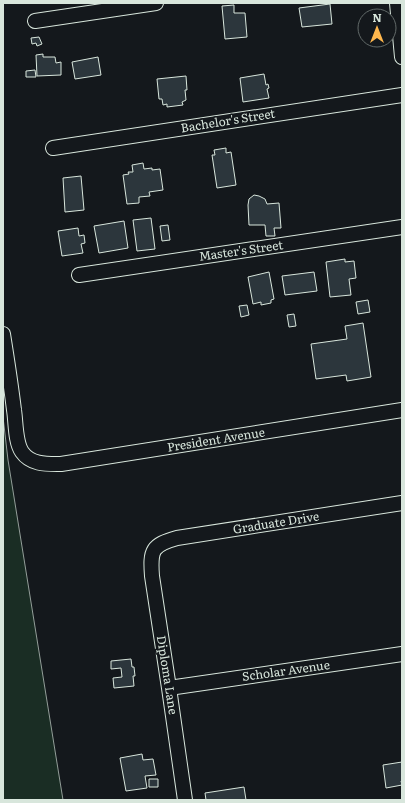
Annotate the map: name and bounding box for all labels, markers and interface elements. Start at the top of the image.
north arrow [357,8,397,48]
text: N [372,9,382,25]
street label: Bachelor's Street [179,104,276,136]
street label: Master's Street [198,235,284,265]
street label: President Avenue [166,422,266,456]
street label: Graduate Drive [232,506,320,538]
street label: Diploma Lane [153,634,183,716]
street label: Scholar Avenue [241,655,331,685]

